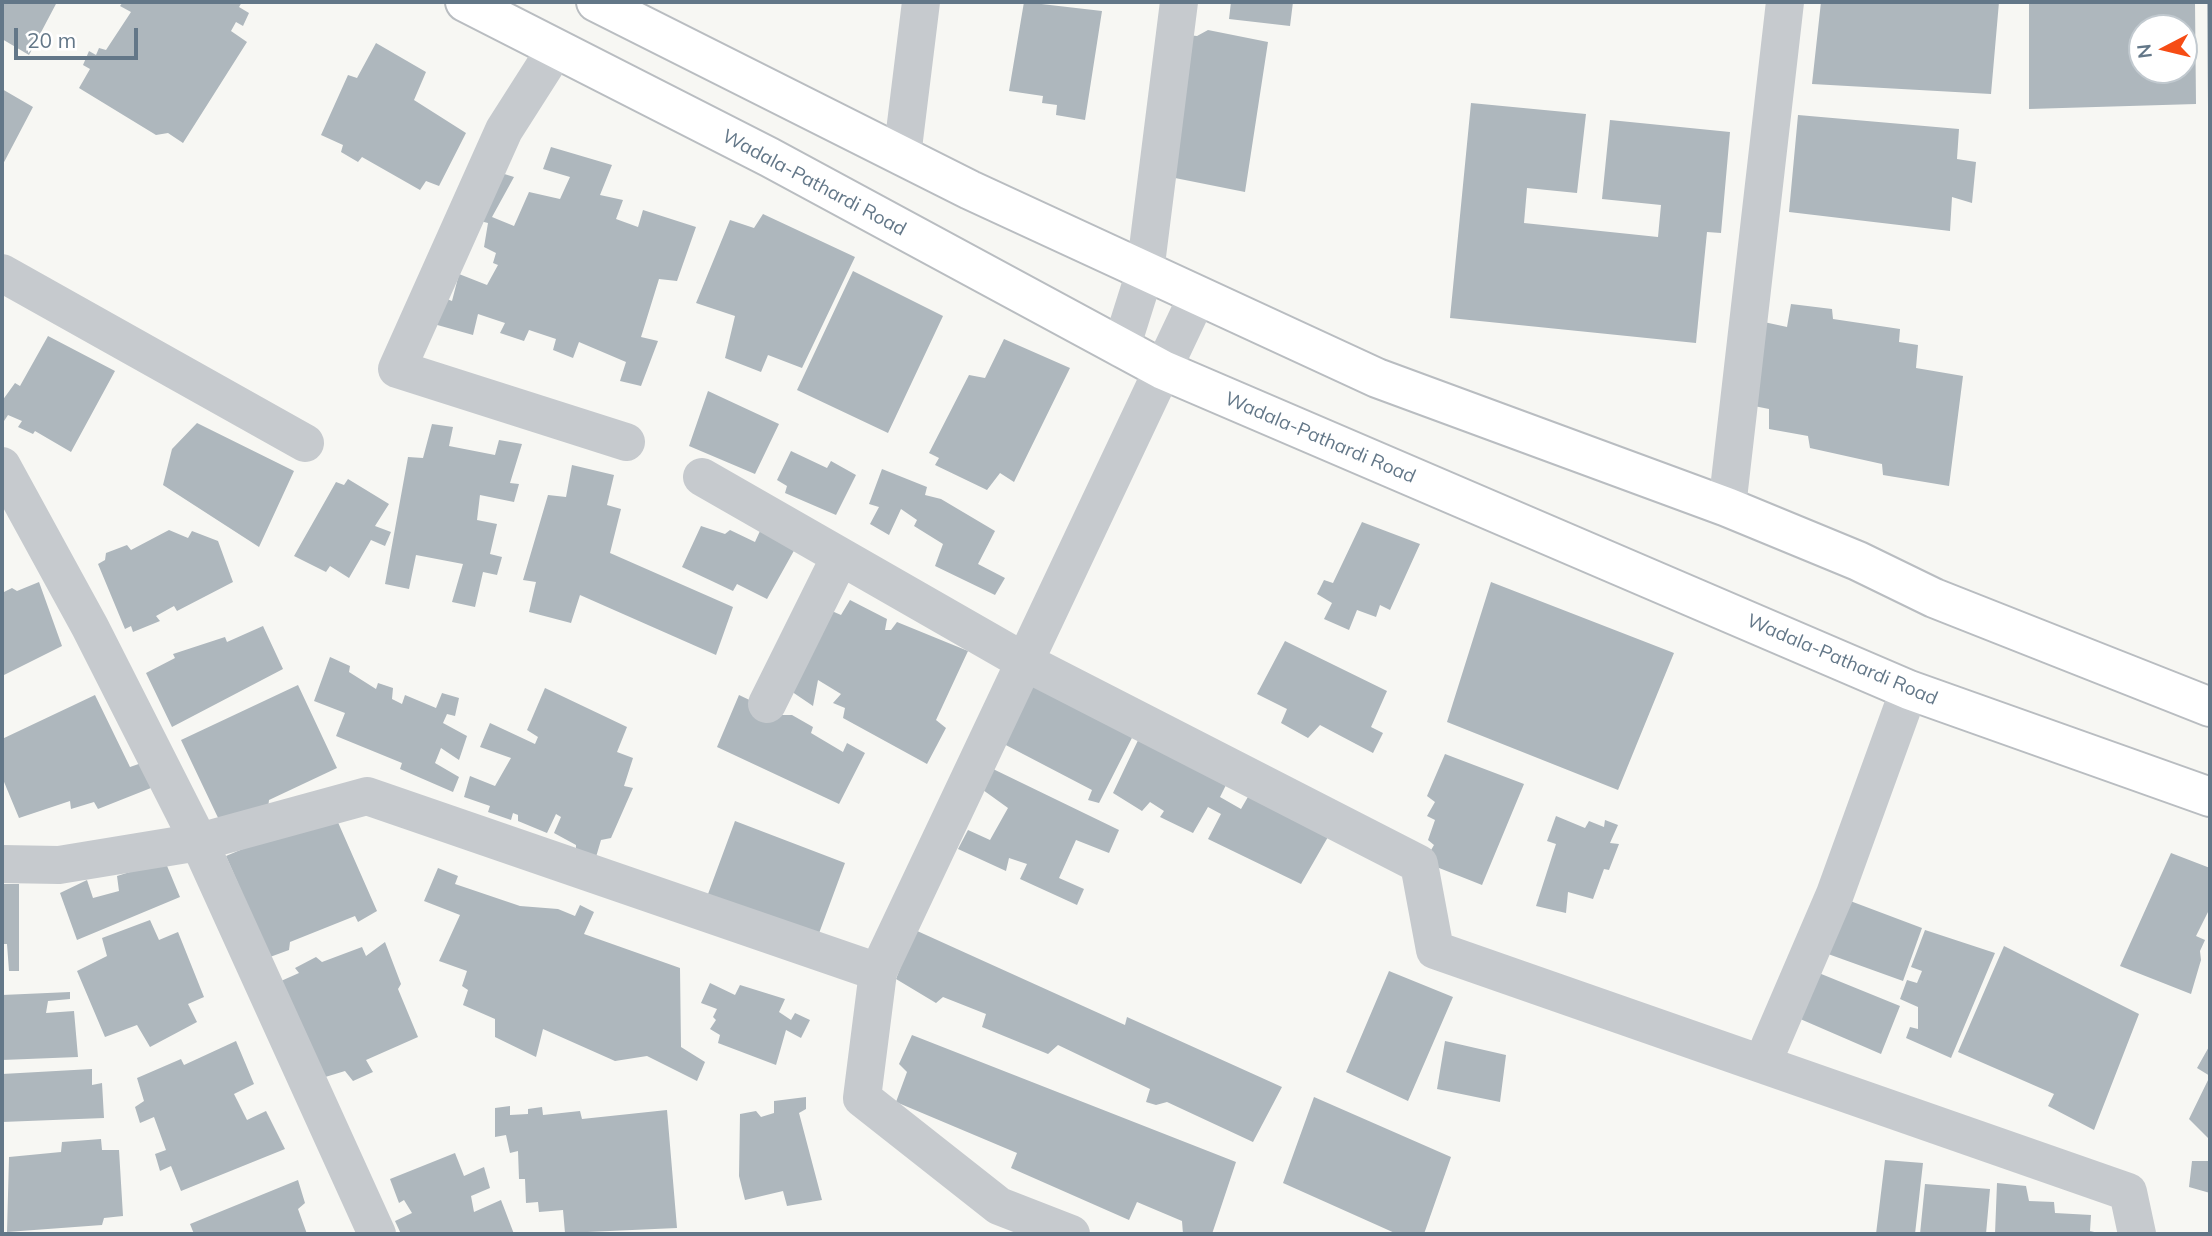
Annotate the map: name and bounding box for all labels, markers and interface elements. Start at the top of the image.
scale bar [18,14,142,58]
north arrow [2128,14,2198,84]
text: 20 m [27,27,76,53]
text: N [2131,43,2157,60]
street label: Wadala-Pathardi Road [718,125,910,241]
street label: Wadala-Pathardi Road [1221,387,1419,489]
street label: Wadala-Pathardi Road [1743,609,1941,711]

